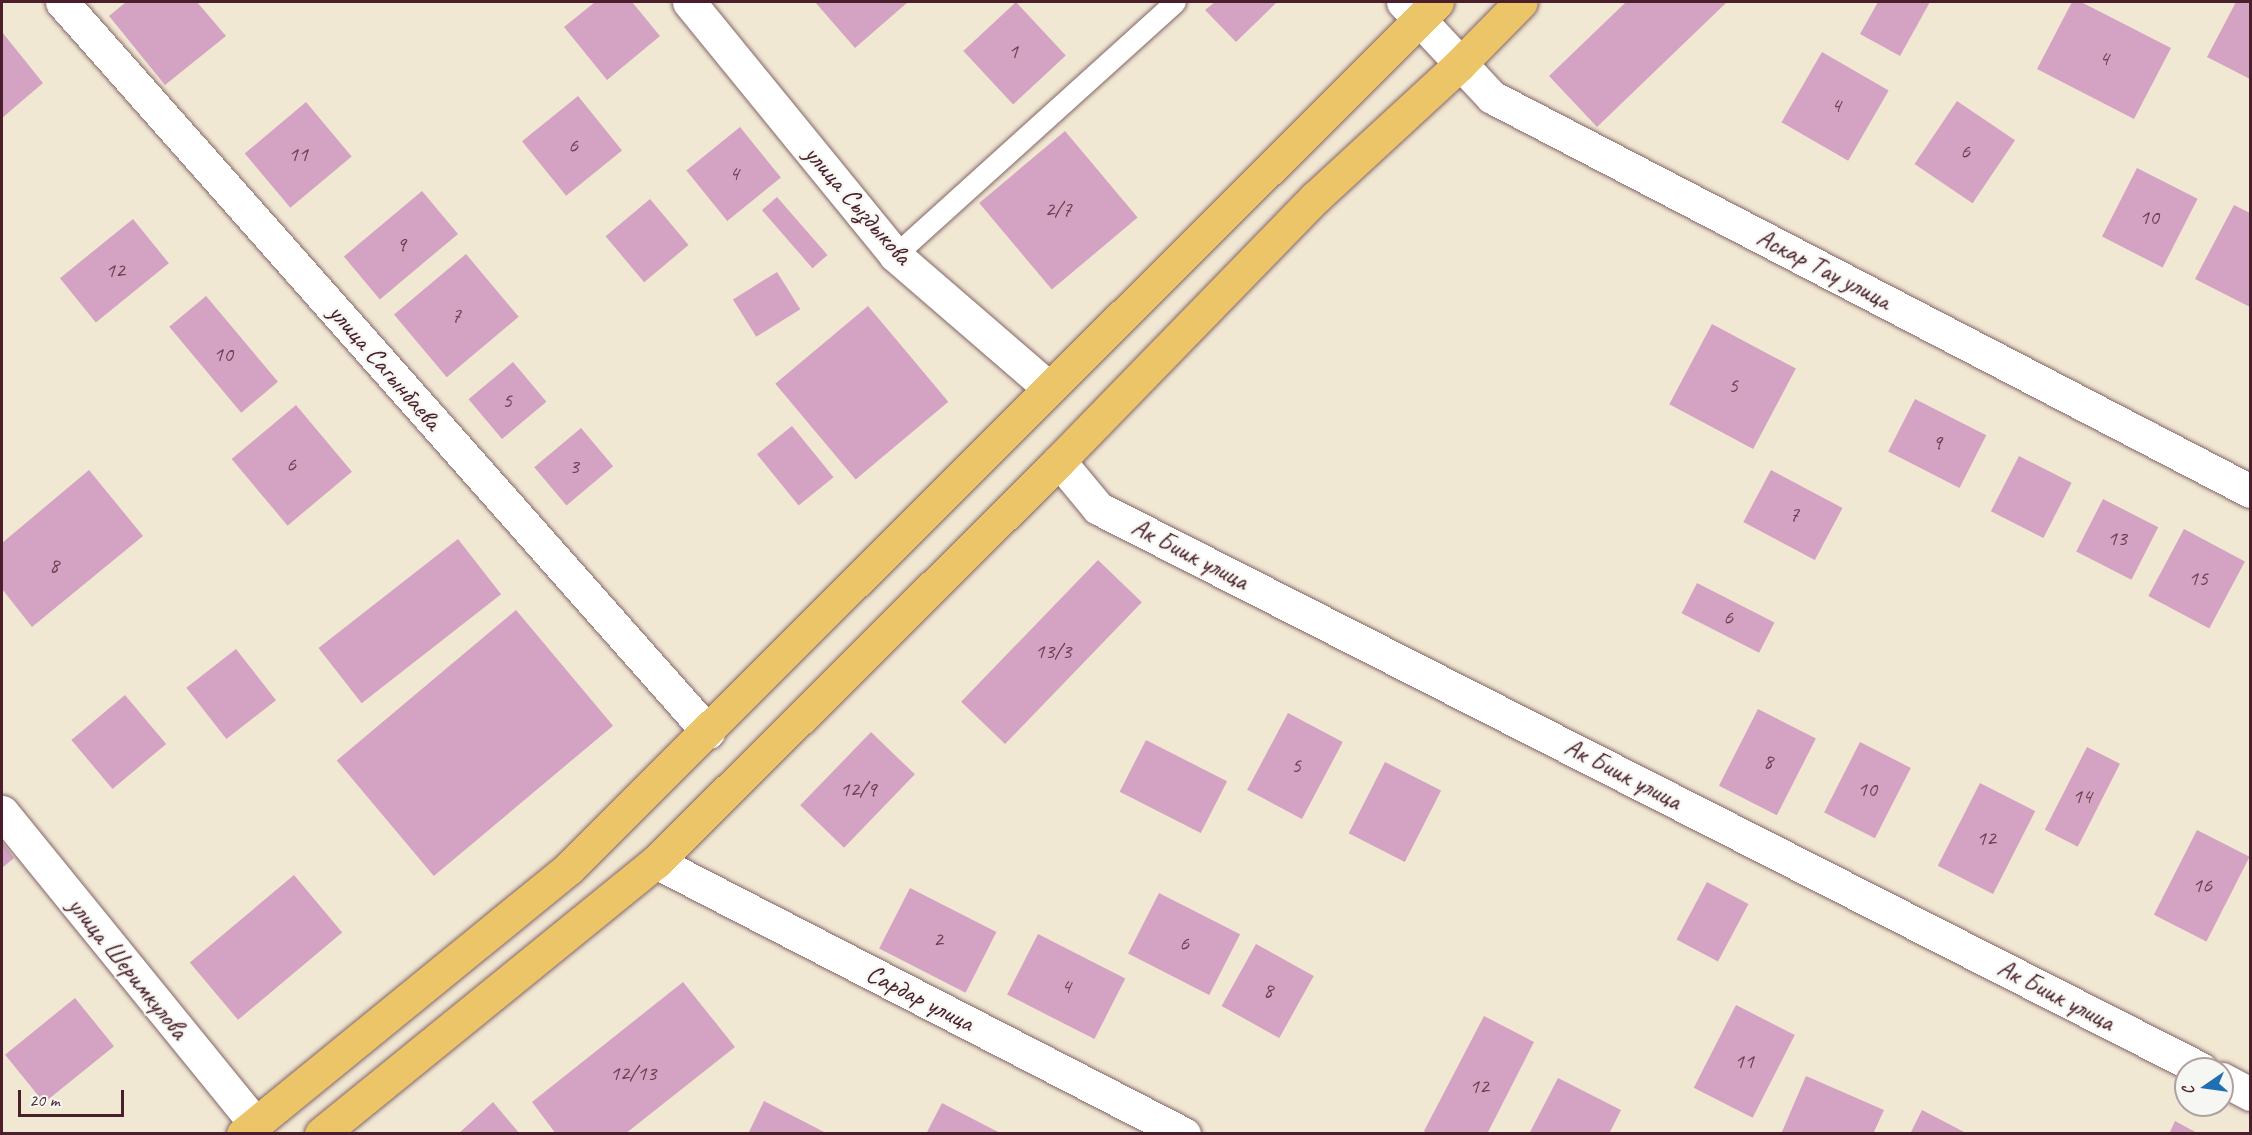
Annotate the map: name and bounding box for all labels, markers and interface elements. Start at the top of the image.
house number: 1 [1008,39,1018,65]
house number: 4 [2099,46,2109,72]
house number: 4 [1831,93,1841,119]
house number: 6 [568,133,578,159]
street label: улица Сыздыкова [798,139,918,271]
house number: 6 [1960,139,1970,165]
house number: 11 [288,142,308,168]
house number: 4 [729,161,739,187]
house number: 2/7 [1044,197,1072,223]
house number: 10 [2139,205,2159,231]
street label: Аскар Тау улица [1752,222,1896,316]
house number: 9 [396,232,406,258]
house number: 12 [105,258,125,284]
street label: улица Сагынбаева [322,297,448,437]
house number: 7 [451,303,461,329]
house number: 10 [213,342,233,368]
house number: 5 [1728,373,1738,399]
house number: 5 [502,388,512,414]
house number: 9 [1932,430,1942,456]
house number: 6 [286,452,296,478]
house number: 3 [569,454,579,480]
house number: 7 [1789,502,1799,528]
street label: Ак Биик улица [1125,511,1255,597]
house number: 13 [2107,526,2127,552]
house number: 8 [49,553,59,579]
house number: 15 [2188,566,2208,592]
house number: 6 [1723,605,1733,631]
house number: 13/3 [1035,639,1071,665]
street label: Ак Биик улица [1558,731,1688,817]
house number: 8 [1763,749,1773,775]
house number: 5 [1291,753,1301,779]
house number: 12/9 [840,777,876,803]
house number: 10 [1857,777,1877,803]
house number: 14 [2072,784,2092,810]
house number: 12 [1976,826,1996,852]
house number: 16 [2192,873,2212,899]
street label: улица Шеримкулова [61,890,195,1046]
house number: 2 [933,927,943,953]
house number: 6 [1179,931,1189,957]
street label: Ак Биик улица [1991,952,2121,1038]
street label: Сардар улица [860,957,980,1039]
house number: 4 [1061,974,1071,1000]
house number: 8 [1263,978,1273,1004]
house number: 11 [1734,1049,1754,1075]
north arrow [2174,1057,2234,1117]
house number: 12/13 [610,1061,656,1087]
house number: 12 [1469,1074,1489,1100]
scale bar [21,1078,128,1116]
text: С [2178,1085,2199,1097]
text: 20 m [29,1089,60,1111]

